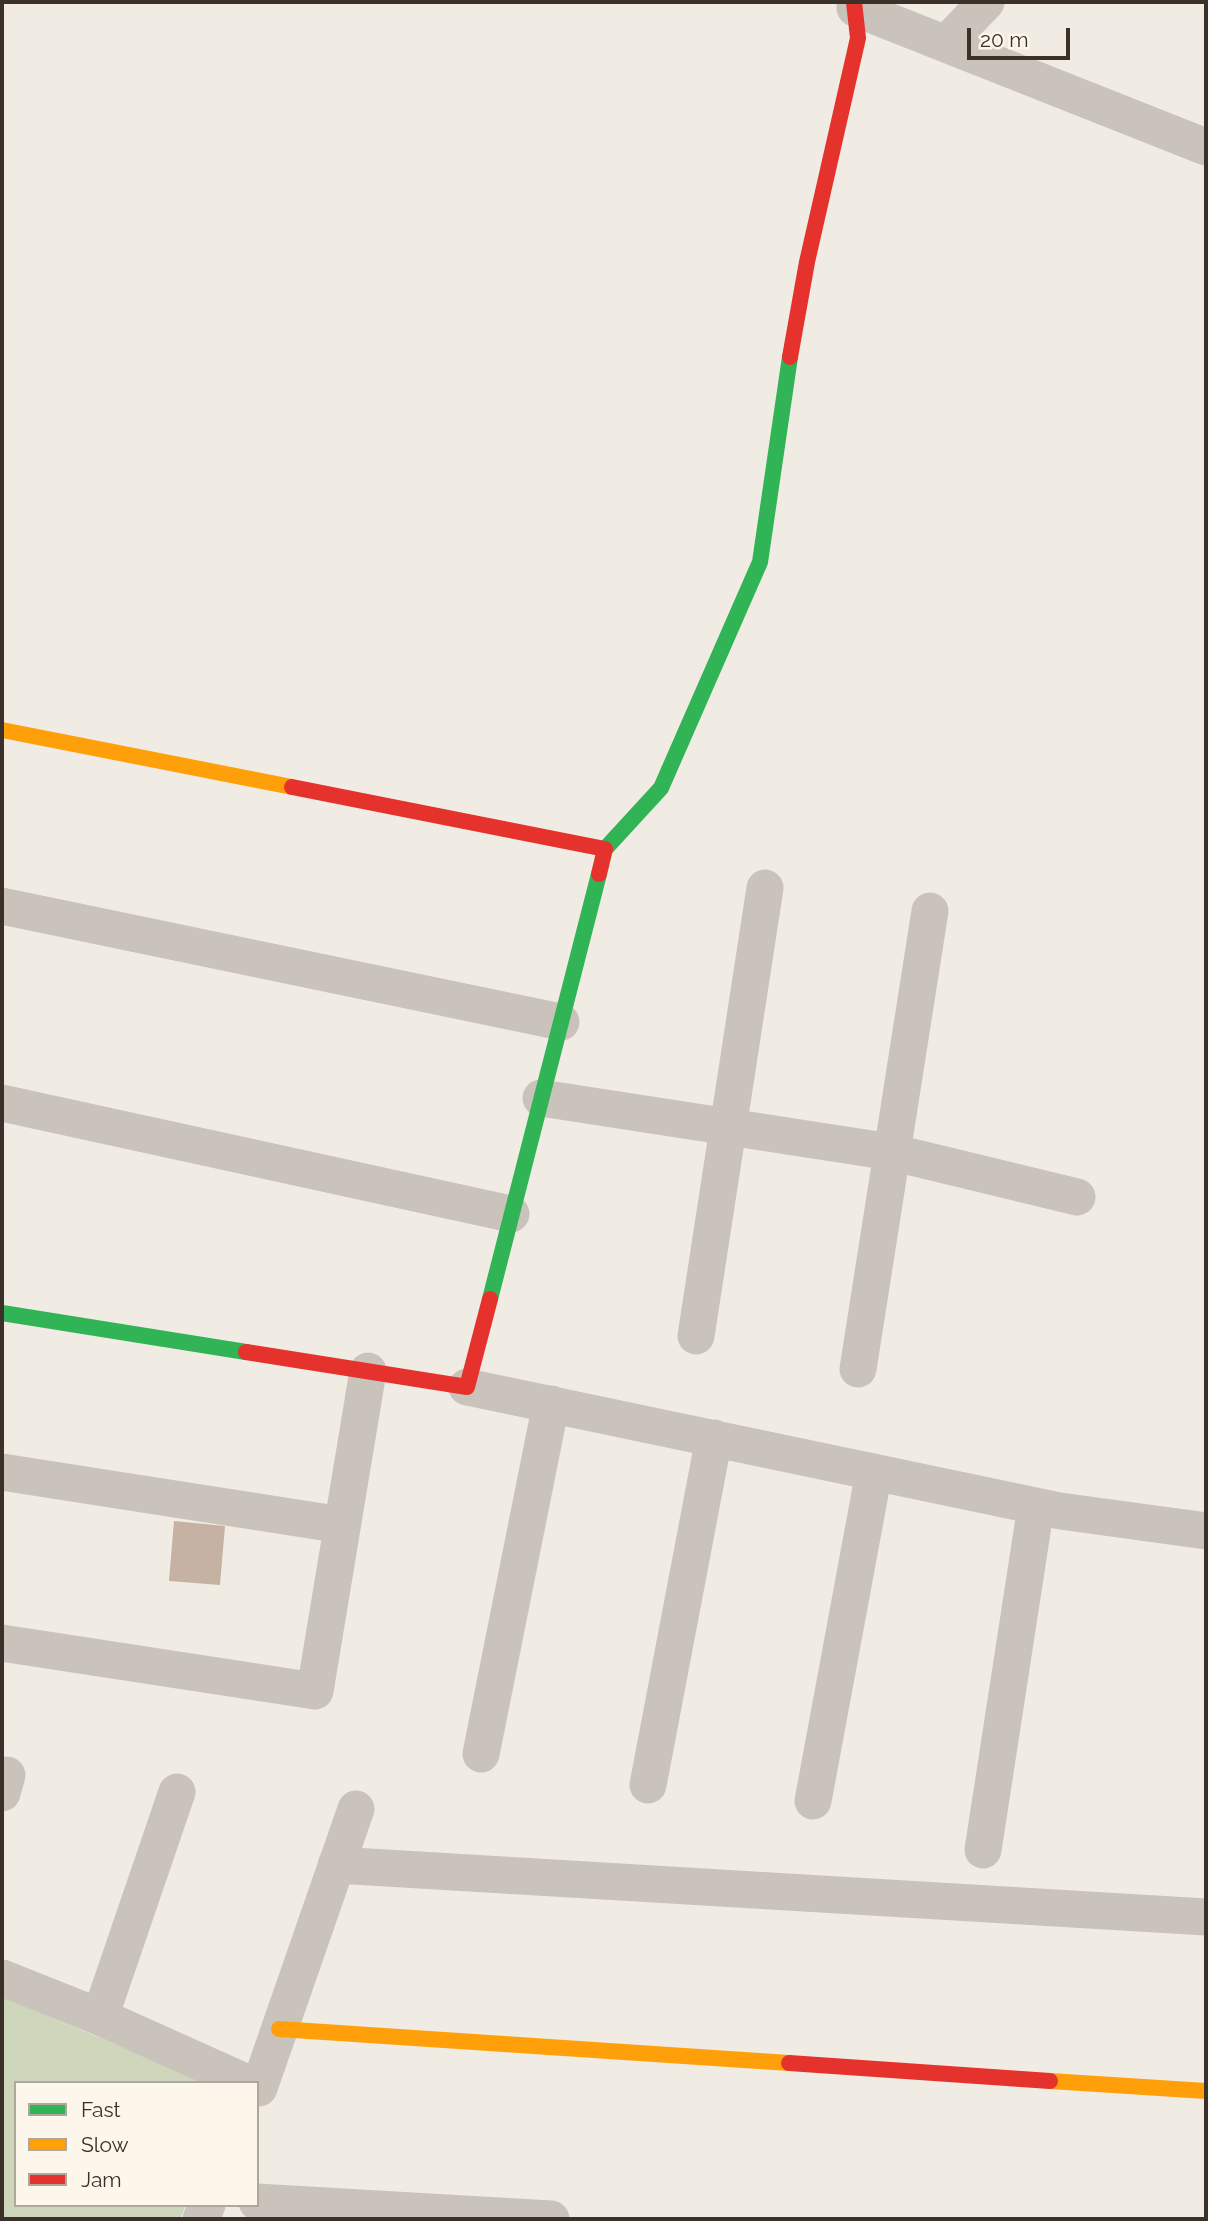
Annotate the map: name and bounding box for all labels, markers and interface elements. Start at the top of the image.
scale bar [970,14,1073,58]
text: 20 m [980,27,1028,52]
legend [14,2081,259,2207]
text: Fast [81,2097,121,2122]
text: Slow [81,2132,129,2157]
text: Jam [81,2167,122,2192]

